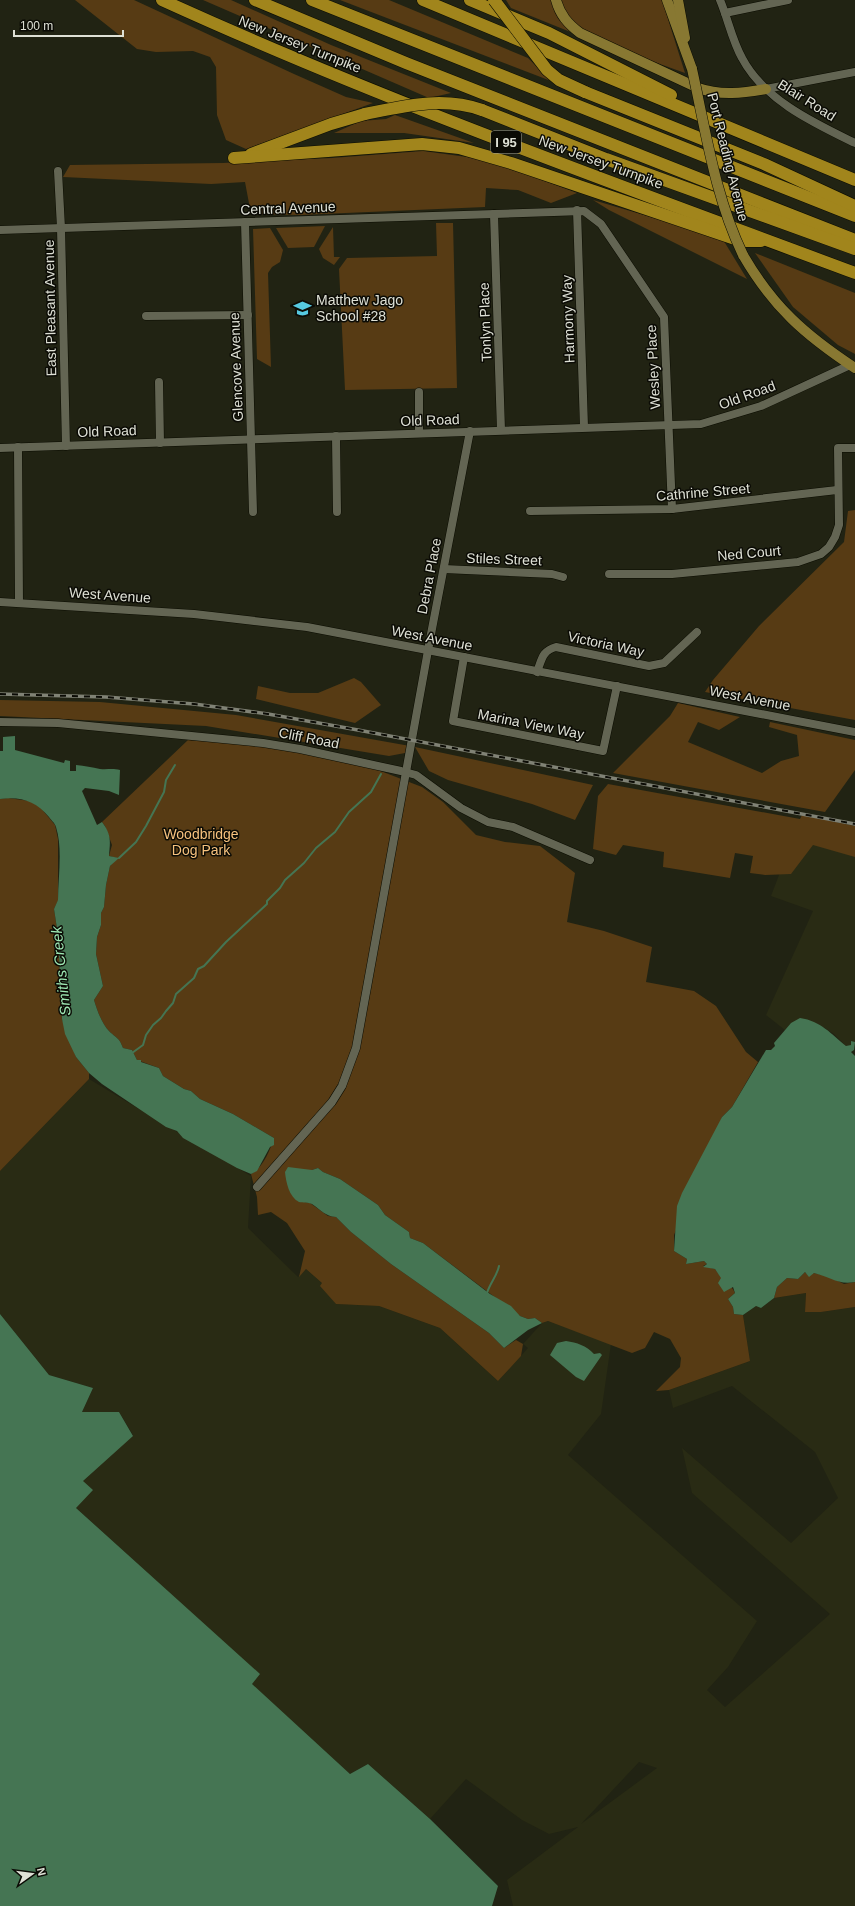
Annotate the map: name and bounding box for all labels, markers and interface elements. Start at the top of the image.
scale bar [14,12,123,38]
street label: New Jersey Turnpike [236,12,364,76]
text: 100 m [20,19,53,33]
street label: Blair Road [775,76,839,124]
street label: Port Reading Avenue [704,91,752,223]
road number: I 95 [491,131,521,153]
street label: New Jersey Turnpike [537,132,665,192]
street label: Central Avenue [240,198,336,218]
street label: East Pleasant Avenue [41,239,59,376]
street label: Harmony Way [558,275,578,363]
street label: Tonlyn Place [476,282,494,362]
place label: Matthew Jago School #28 [316,292,403,324]
school or university icon: Matthew Jago School #28 [293,298,313,318]
street label: Glencove Avenue [226,312,246,422]
street label: Wesley Place [643,324,663,410]
street label: Old Road [716,377,778,413]
street label: Old Road [400,411,460,429]
street label: Old Road [77,422,137,440]
street label: Cathrine Street [655,480,751,504]
street label: Debra Place [414,536,444,615]
street label: Ned Court [717,542,782,564]
street label: Stiles Street [466,550,542,568]
street label: West Avenue [69,584,152,606]
street label: West Avenue [390,622,474,654]
street label: Victoria Way [566,628,646,660]
street label: West Avenue [708,682,792,714]
street label: Marina View Way [476,706,586,742]
street label: Cliff Road [277,724,341,752]
park label: Woodbridge Dog Park [163,826,239,858]
water label: Smiths Creek [47,924,74,1017]
north arrow [12,1854,52,1894]
text: N [35,1866,48,1877]

